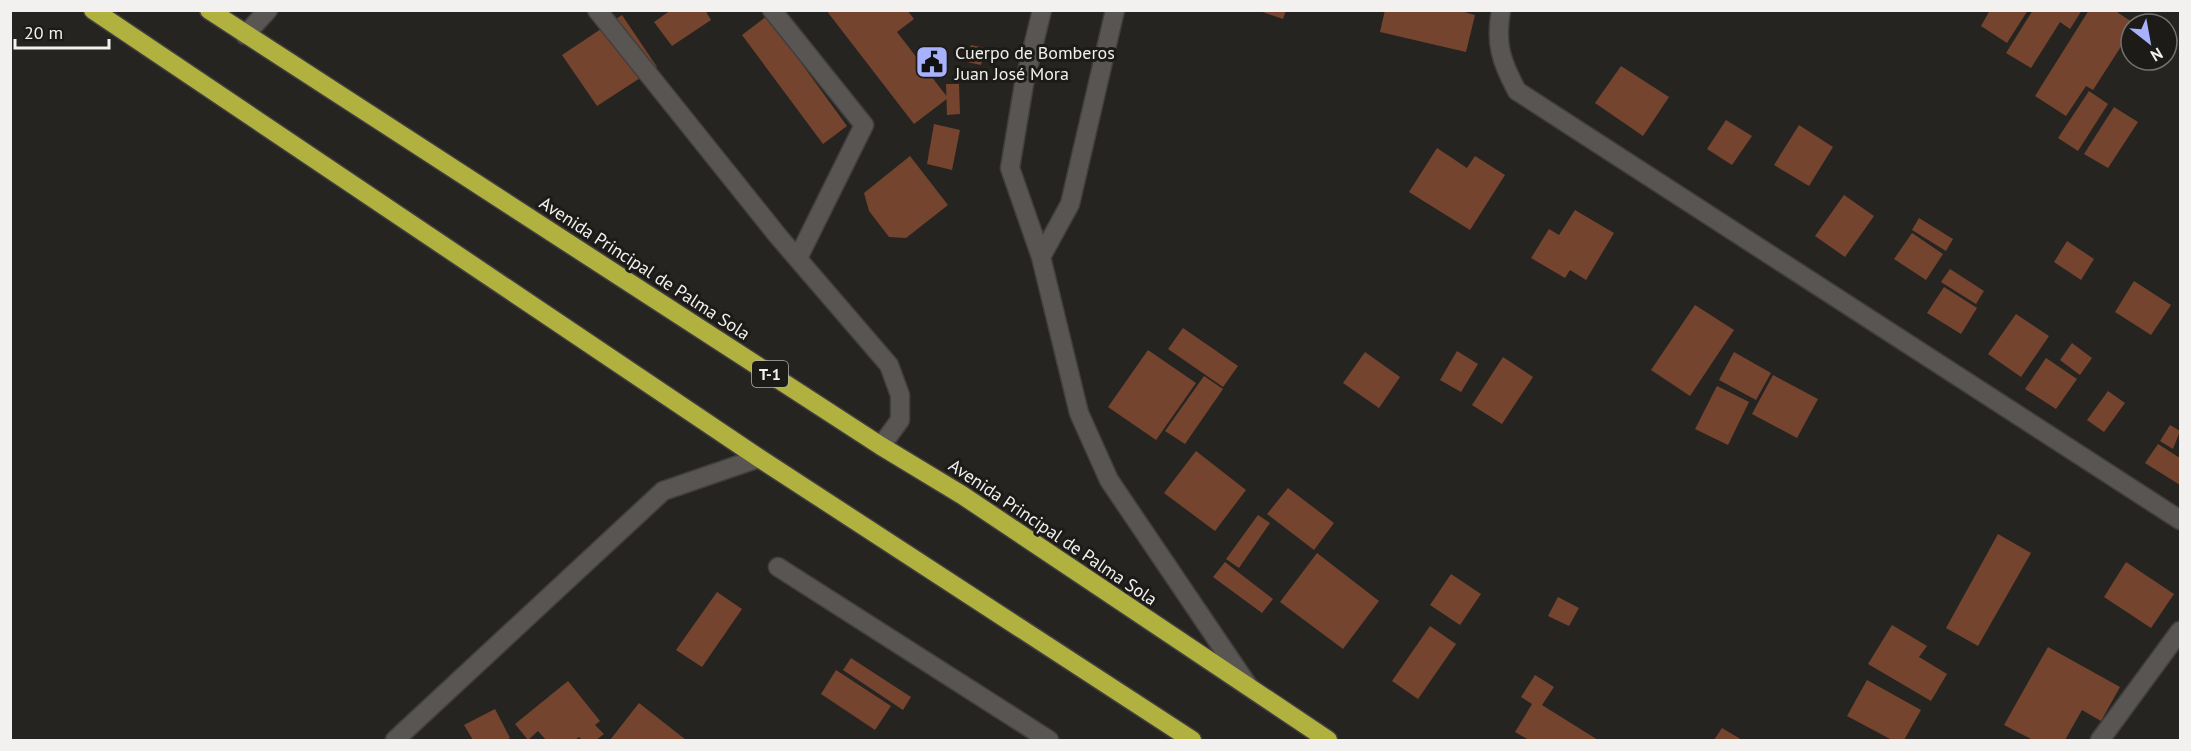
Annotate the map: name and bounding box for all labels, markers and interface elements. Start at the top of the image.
scale bar [15,12,110,50]
north arrow [2119,12,2179,72]
text: 20 m [24,21,63,44]
place label: Cuerpo de Bomberos Juan José Mora [954,41,1115,85]
public building icon: Cuerpo de Bomberos Juan José Mora [914,44,950,80]
text: N [2147,44,2166,66]
street label: Avenida Principal de Palma Sola [535,191,755,345]
road number: T-1 [752,361,788,387]
street label: Avenida Principal de Palma Sola [944,454,1162,610]

